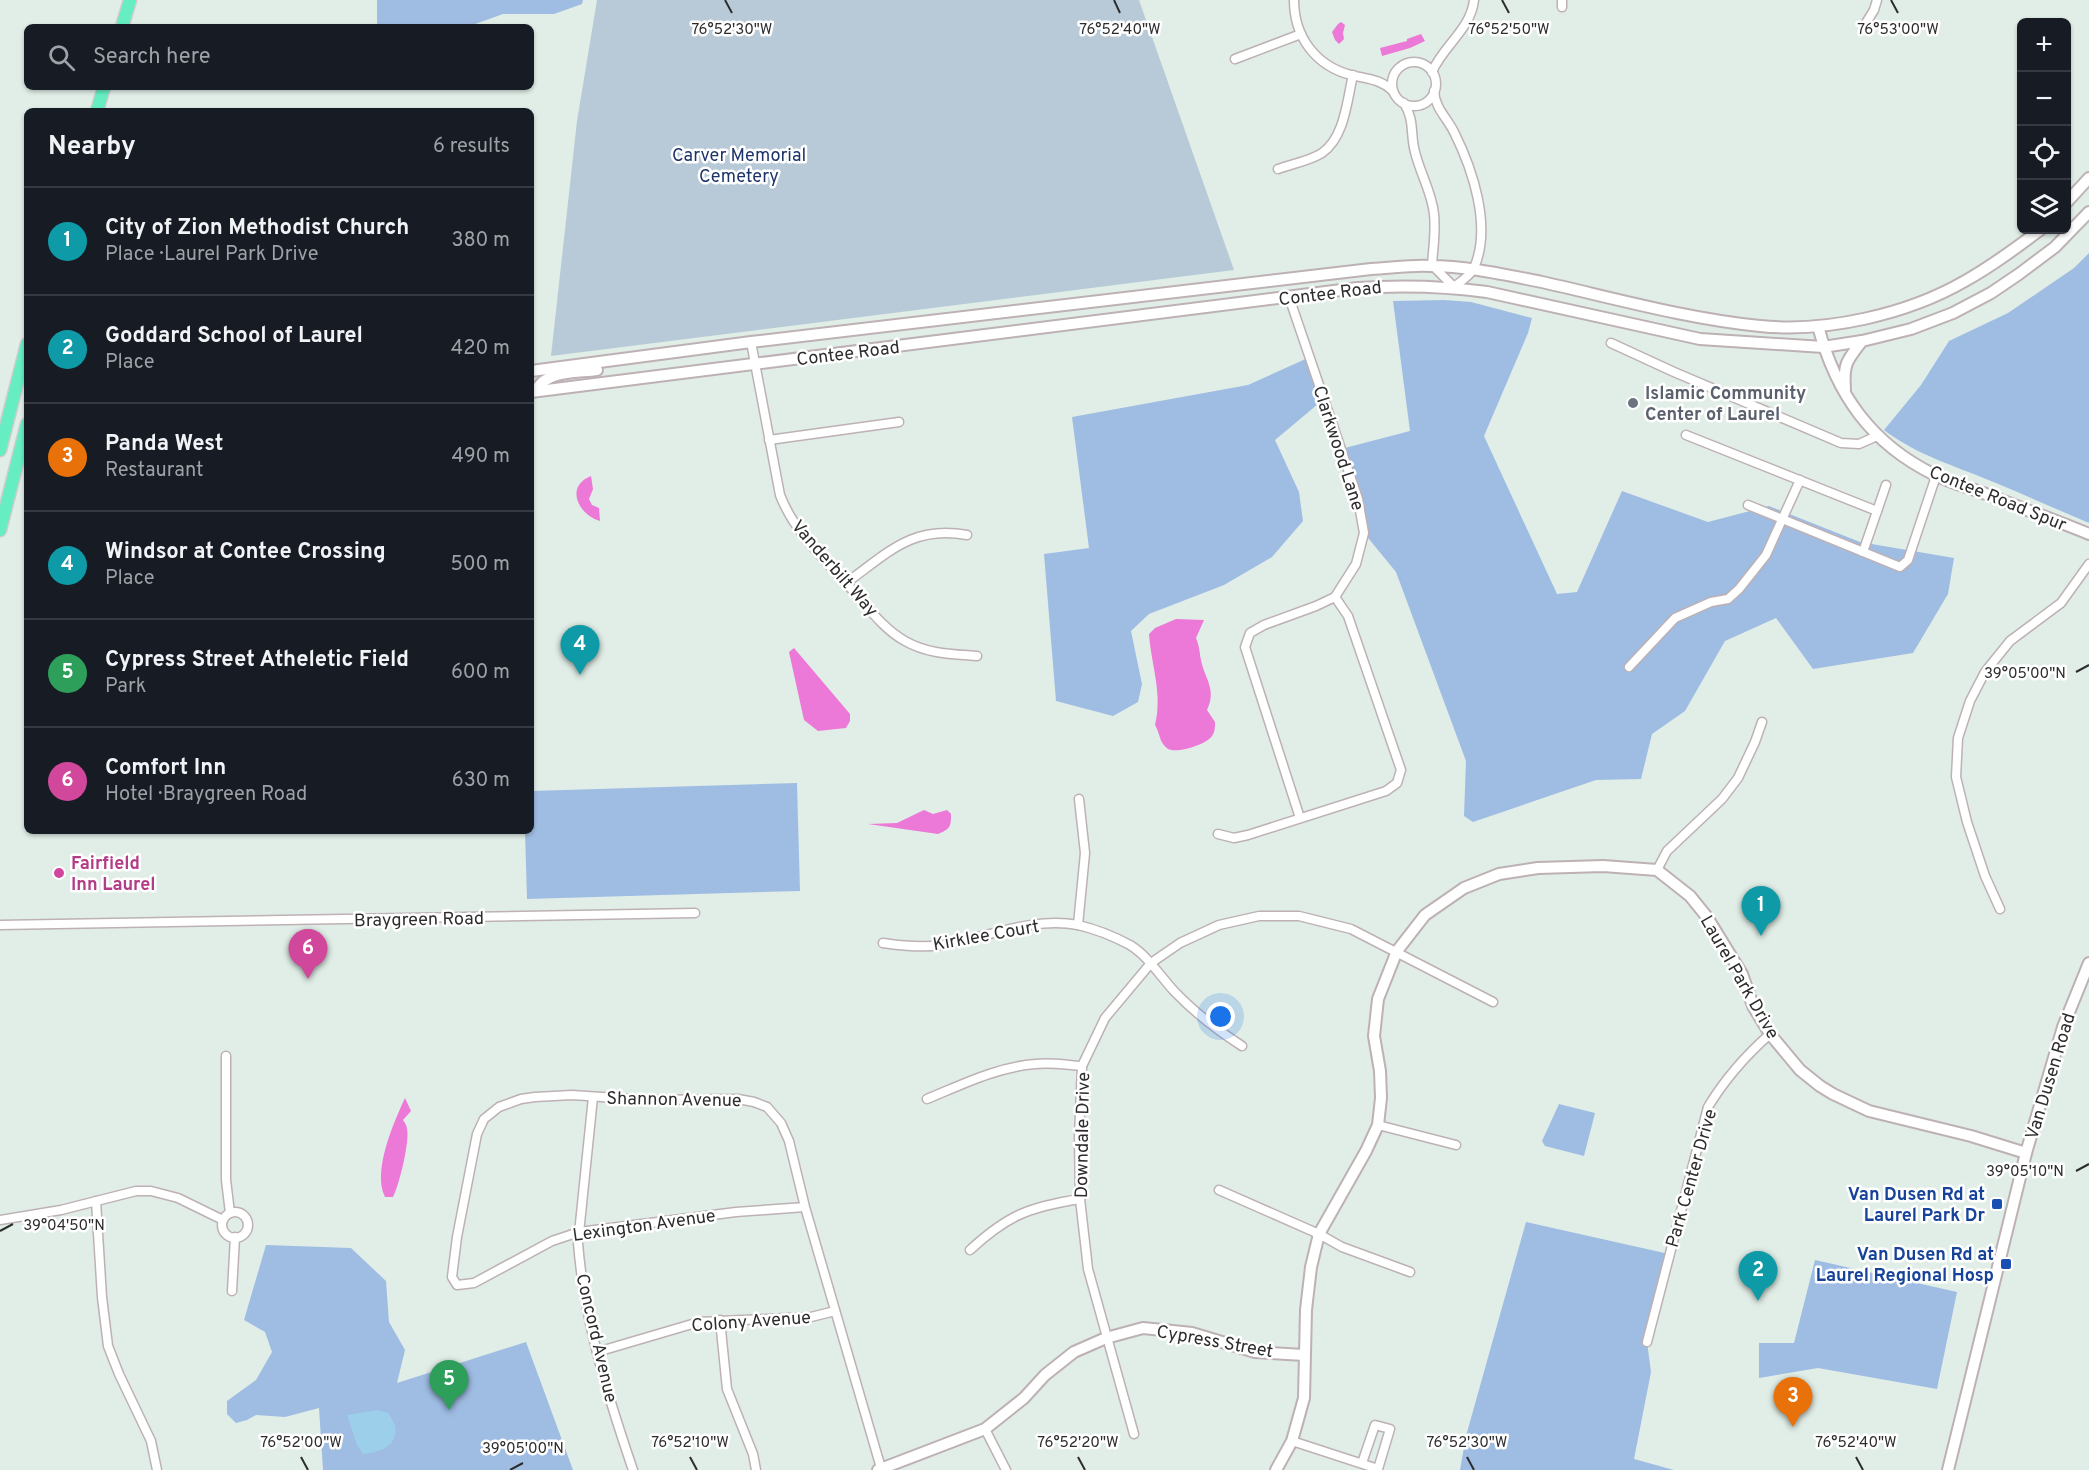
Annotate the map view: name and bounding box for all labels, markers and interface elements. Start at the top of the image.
map controls [2017,18,2071,234]
button: + [2017,18,2071,72]
text: 76°52'30"W [692,21,772,40]
text: 76°52'40"W [1079,21,1161,40]
text: 76°52'50"W [1468,21,1550,40]
text: 76°53'00"W [1857,21,1939,40]
search box [24,24,534,90]
icon: search [45,41,78,74]
text: Search here [93,44,211,71]
button: − [2017,72,2071,126]
button: locate [2017,126,2071,180]
text: Nearby [48,131,136,164]
text: 6 results [433,134,510,160]
park label: Carver Memorial Cemetery [672,145,806,189]
button: layers [2017,180,2071,234]
text: City of Zion Methodist Church [105,215,409,242]
text: 1 [64,228,72,254]
text: 380 m [451,228,510,254]
text: Place · Laurel Park Drive [105,242,318,268]
street label: Contee Road [1277,277,1383,312]
text: Goddard School of Laurel [105,323,363,350]
text: 2 [61,336,74,362]
text: 420 m [451,336,510,362]
street label: Contee Road [795,337,901,372]
text: Place [105,350,155,376]
street label: Clarkwood Lane [1307,383,1369,514]
place label: Islamic Community Center of Laurel [1645,383,1806,427]
marker: Islamic Community Center of Laurel [1626,396,1640,410]
text: Panda West [105,431,223,458]
text: 3 [62,444,74,470]
text: 490 m [452,444,510,470]
text: Restaurant [105,458,204,484]
street label: Contee Road Spur [1925,461,2070,537]
street label: Vanderbilt Way [785,516,882,622]
text: Windsor at Contee Crossing [105,539,386,566]
text: 4 [61,552,74,578]
text: 500 m [450,552,510,578]
text: Place [105,566,155,592]
pin: 4 [560,626,600,675]
text: Cypress Street Atheletic Field [105,647,409,674]
text: 5 [61,660,74,686]
text: 600 m [451,660,510,686]
text: 39°05'00"N [1984,665,2066,684]
text: Park [105,674,146,700]
text: Comfort Inn [105,755,226,782]
text: 6 [61,768,74,794]
text: 630 m [452,768,510,794]
text: Hotel · Braygreen Road [105,782,307,808]
place label: Fairfield Inn Laurel [71,853,155,897]
marker: Fairfield Inn Laurel [52,866,66,880]
pin: 1 [1742,886,1780,936]
street label: Braygreen Road [354,908,484,933]
street label: Laurel Park Drive [1694,912,1783,1044]
street label: Kirklee Court [931,916,1041,957]
pin: 6 [288,930,328,979]
your location [1206,1002,1235,1031]
street label: Van Dusen Road [2021,1010,2082,1142]
street label: Downdale Drive [1071,1072,1096,1198]
street label: Shannon Avenue [606,1088,742,1113]
street label: Park Center Drive [1662,1106,1723,1250]
text: 39°05'10"N [1986,1163,2064,1182]
place label: Van Dusen Rd at Laurel Park Dr [1848,1184,1985,1228]
marker: Van Dusen Rd at Laurel Park Dr [1990,1197,2004,1211]
street label: Lexington Avenue [571,1205,717,1248]
text: 39°04'50"N [23,1217,105,1236]
place label: Van Dusen Rd at Laurel Regional Hosp [1816,1244,1994,1288]
pin: 2 [1738,1252,1778,1301]
marker: Van Dusen Rd at Laurel Regional Hosp [1999,1257,2013,1271]
street label: Concord Avenue [570,1272,622,1405]
street label: Colony Avenue [691,1307,812,1338]
street label: Cypress Street [1155,1321,1275,1364]
pin: 5 [430,1360,468,1410]
pin: 3 [1774,1378,1812,1427]
text: 76°52'00"W [260,1434,342,1453]
text: 76°52'10"W [651,1434,729,1453]
text: 76°52'20"W [1037,1434,1119,1453]
text: 76°52'30"W [1427,1434,1507,1453]
text: 76°52'40"W [1815,1434,1897,1453]
text: 39°05'00"N [482,1440,564,1459]

